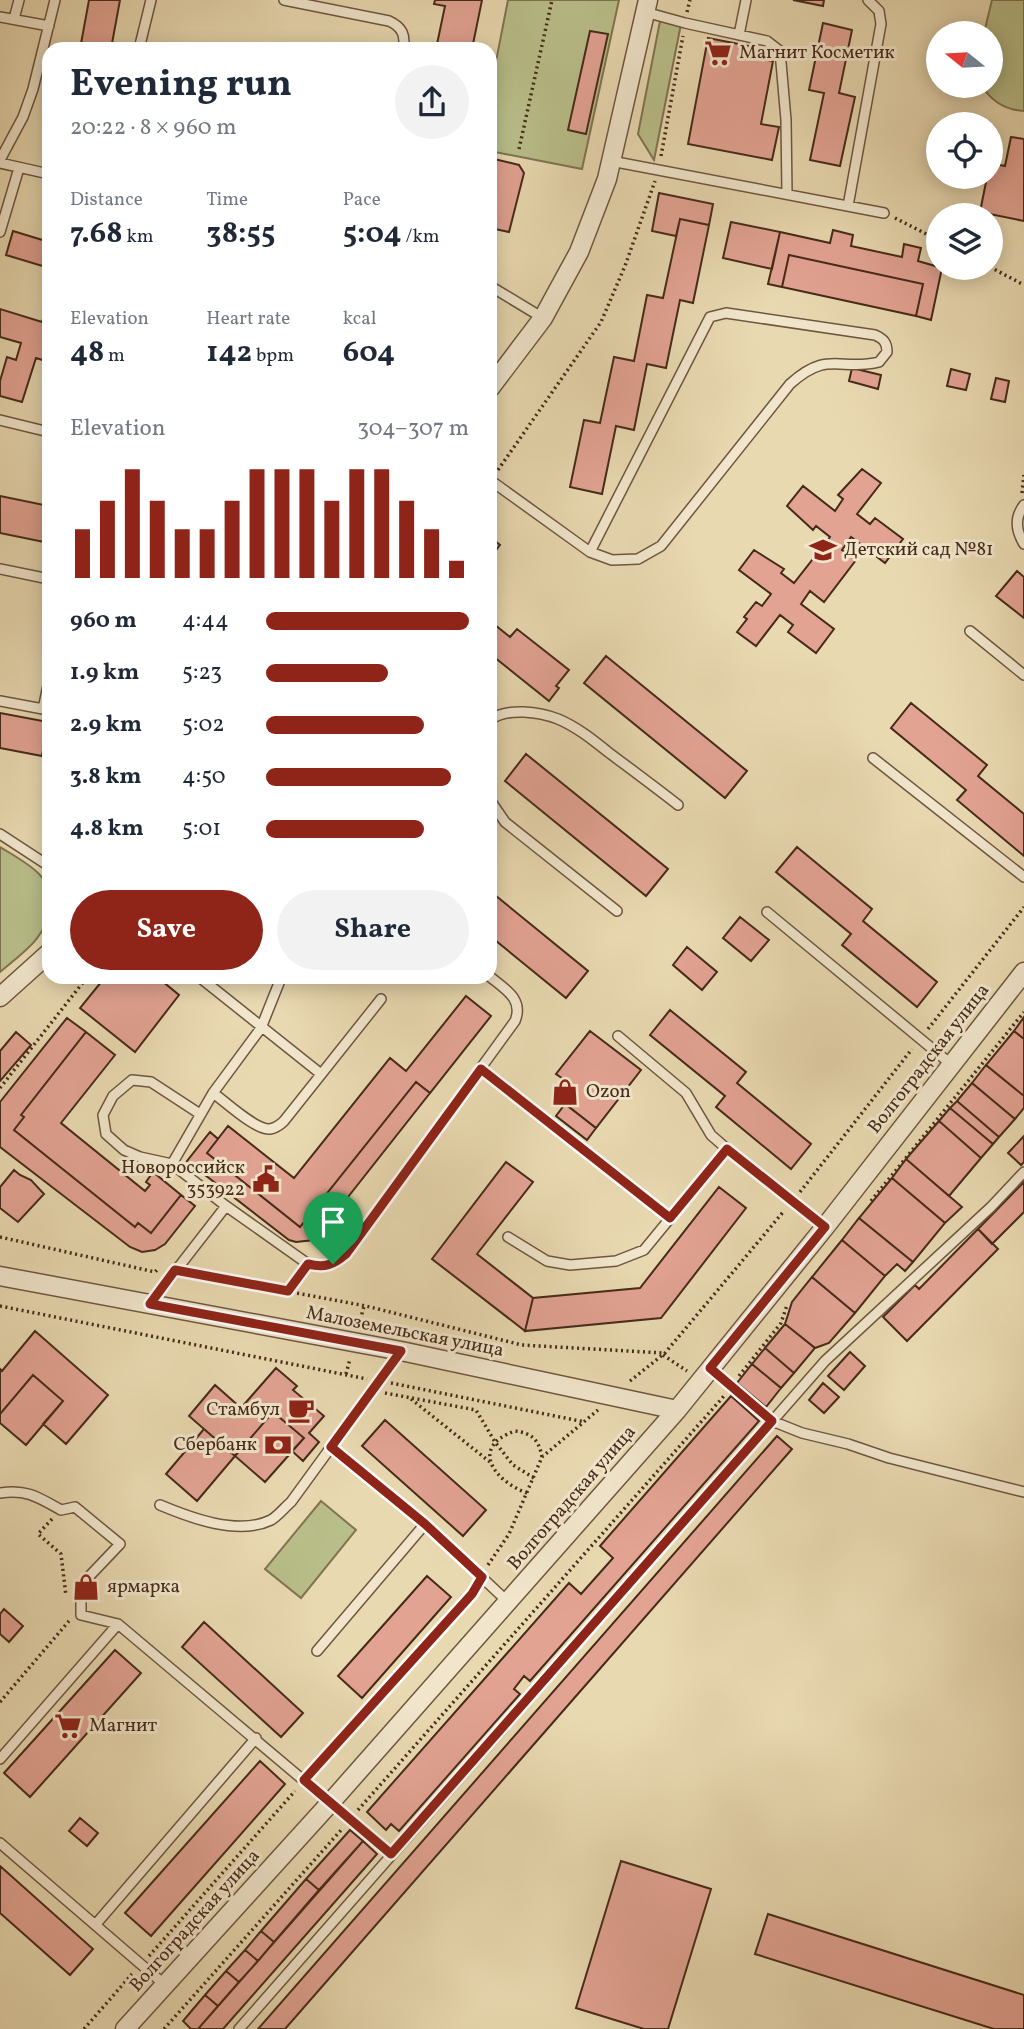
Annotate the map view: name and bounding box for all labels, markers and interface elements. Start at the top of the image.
north arrow [926,21,1003,98]
map controls [926,21,1003,280]
supermarket icon: Магнит Косметик [703,38,733,68]
place label: Магнит Косметик [739,40,895,66]
text: Evening run [70,59,292,112]
button: share [395,65,469,139]
text: 20:22 · 8 × 960 m [70,112,237,144]
button: locate [926,112,1003,189]
text: Distance [70,187,143,213]
text: Time [206,187,248,213]
text: Pace [343,187,381,213]
button: layers [926,203,1003,280]
text: 7.68 [70,213,123,255]
text: 38:55 [206,213,275,255]
text: 5:04 [343,213,402,255]
text: km [123,224,154,250]
text: /km [402,224,440,250]
text: Elevation [70,306,149,332]
text: Heart rate [206,306,290,332]
text: kcal [343,306,376,332]
text: 48 [70,332,104,374]
text: 142 [206,332,252,374]
text: 604 [343,332,395,374]
text: m [104,343,125,369]
text: bpm [252,343,294,369]
text: Elevation [70,413,166,445]
text: 304–307 m [357,413,469,445]
school or university icon: Детский сад №81 [808,535,838,565]
place label: Детский сад №81 [844,537,993,563]
text: 960 m [70,605,137,637]
text: 4:44 [182,605,229,637]
text: 1.9 km [70,657,139,689]
text: 5:23 [182,657,222,689]
text: 2.9 km [70,709,142,741]
text: 5:02 [182,709,225,741]
text: 3.8 km [70,761,142,793]
text: 4:50 [182,761,226,793]
text: 4.8 km [70,813,144,845]
text: 5:01 [182,813,221,845]
button: Save [70,890,263,970]
button: Share [277,890,469,970]
street label: Волгоградская улица [862,978,996,1140]
shop icon: Ozon [550,1077,580,1107]
place label: Ozon [586,1079,631,1105]
place label: Новороссийск 353922 [121,1155,245,1203]
public building icon: Новороссийск 353922 [251,1164,281,1194]
pin [303,1192,363,1264]
icon: arrive [314,1203,352,1241]
street label: Малоземельская улица [304,1300,506,1364]
cafe icon: Стамбул [286,1395,316,1425]
place label: Стамбул [206,1397,280,1423]
street label: Волгоградская улица [502,1420,642,1576]
bank icon: Сбербанк [263,1430,293,1460]
place label: Сбербанк [173,1432,257,1458]
shop icon: ярмарка [71,1572,101,1602]
place label: ярмарка [107,1574,180,1600]
supermarket icon: Магнит [53,1711,83,1741]
place label: Магнит [89,1713,157,1739]
street label: Волгоградская улица [124,1844,266,1998]

